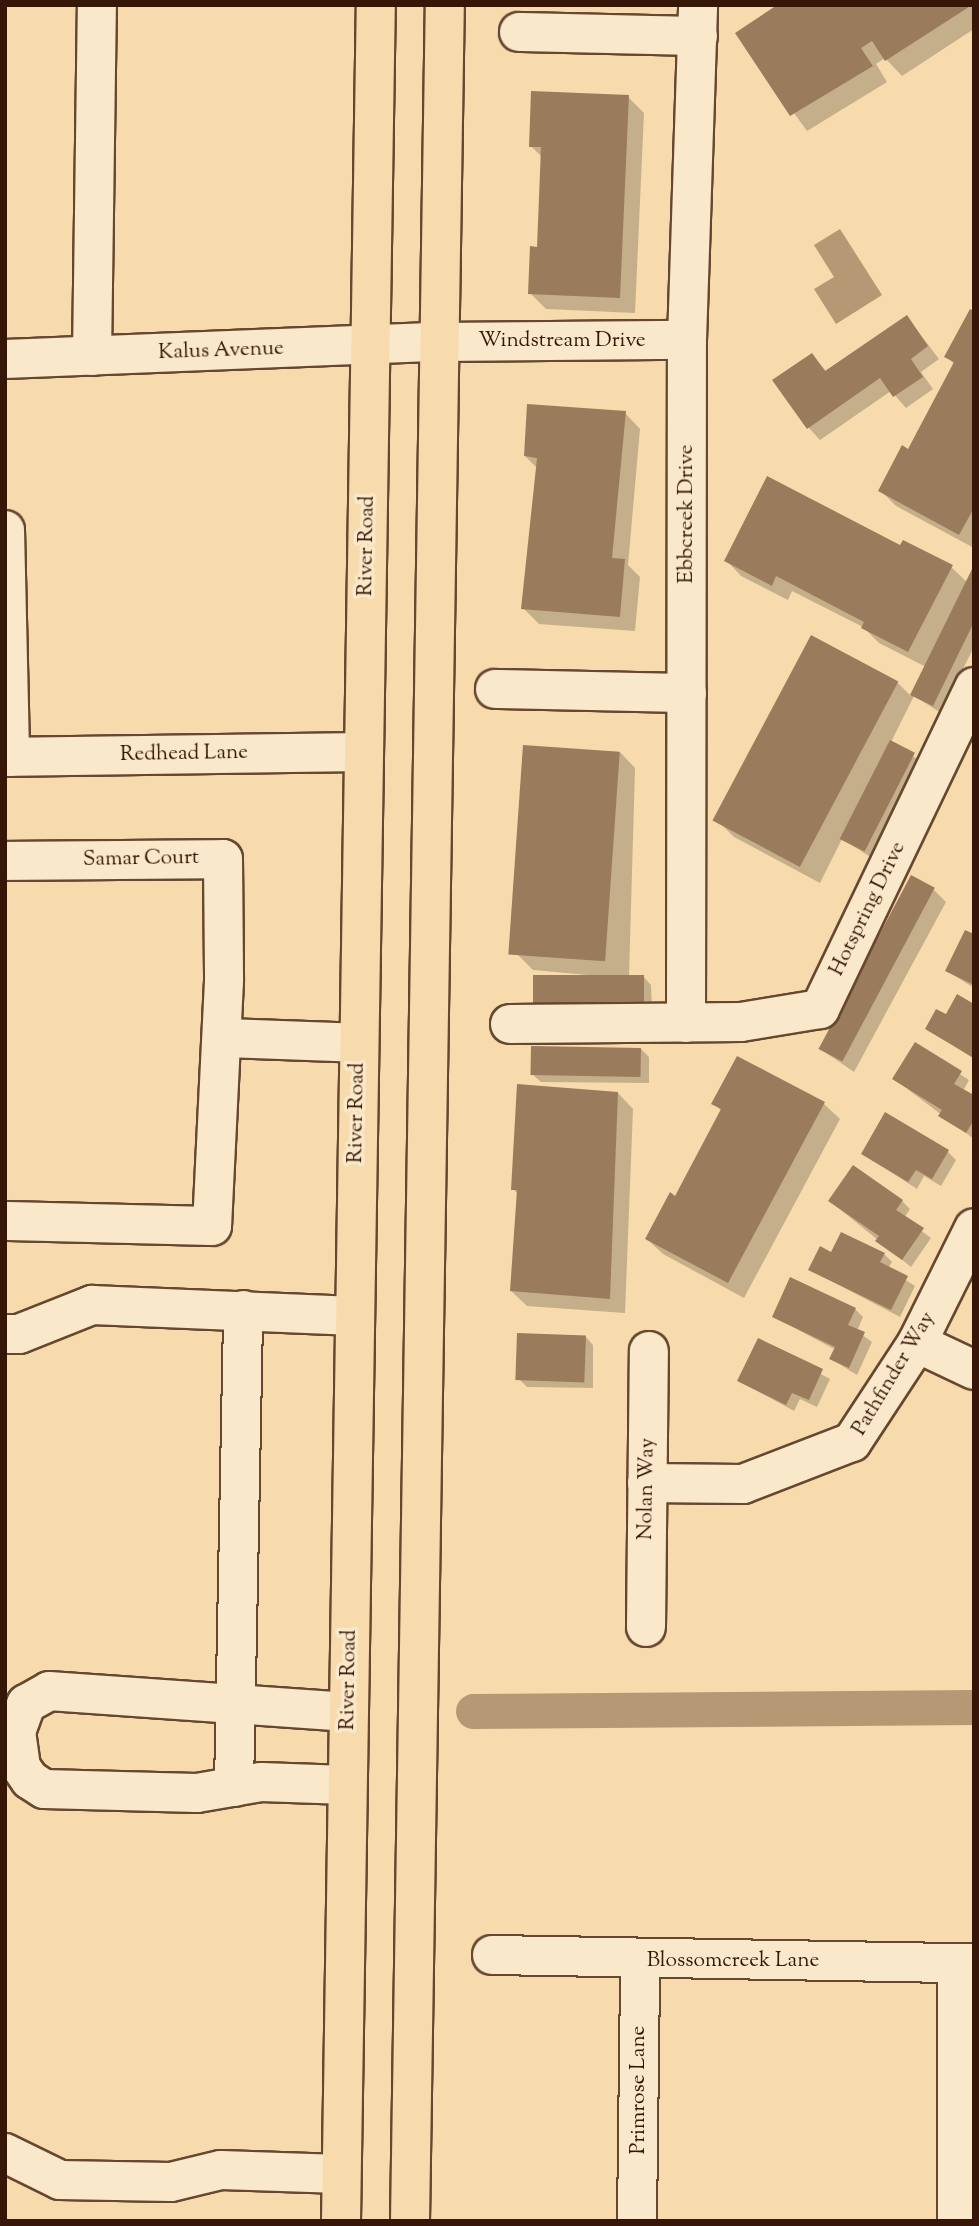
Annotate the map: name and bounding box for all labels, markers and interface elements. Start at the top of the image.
street label: Windstream Drive [478,328,646,354]
street label: Kalus Avenue [158,336,284,366]
street label: Ebbcreek Drive [674,444,700,584]
street label: River Road [354,495,380,597]
street label: Redhead Lane [120,740,248,768]
street label: Hotspring Drive [825,838,911,980]
street label: Samar Court [83,845,199,873]
street label: River Road [344,1062,370,1164]
street label: Pathfinder Way [847,1308,941,1440]
street label: Nolan Way [634,1438,660,1540]
street label: River Road [336,1629,362,1731]
street label: Blossomcreek Lane [647,1948,819,1974]
street label: Primrose Lane [626,2026,652,2154]

